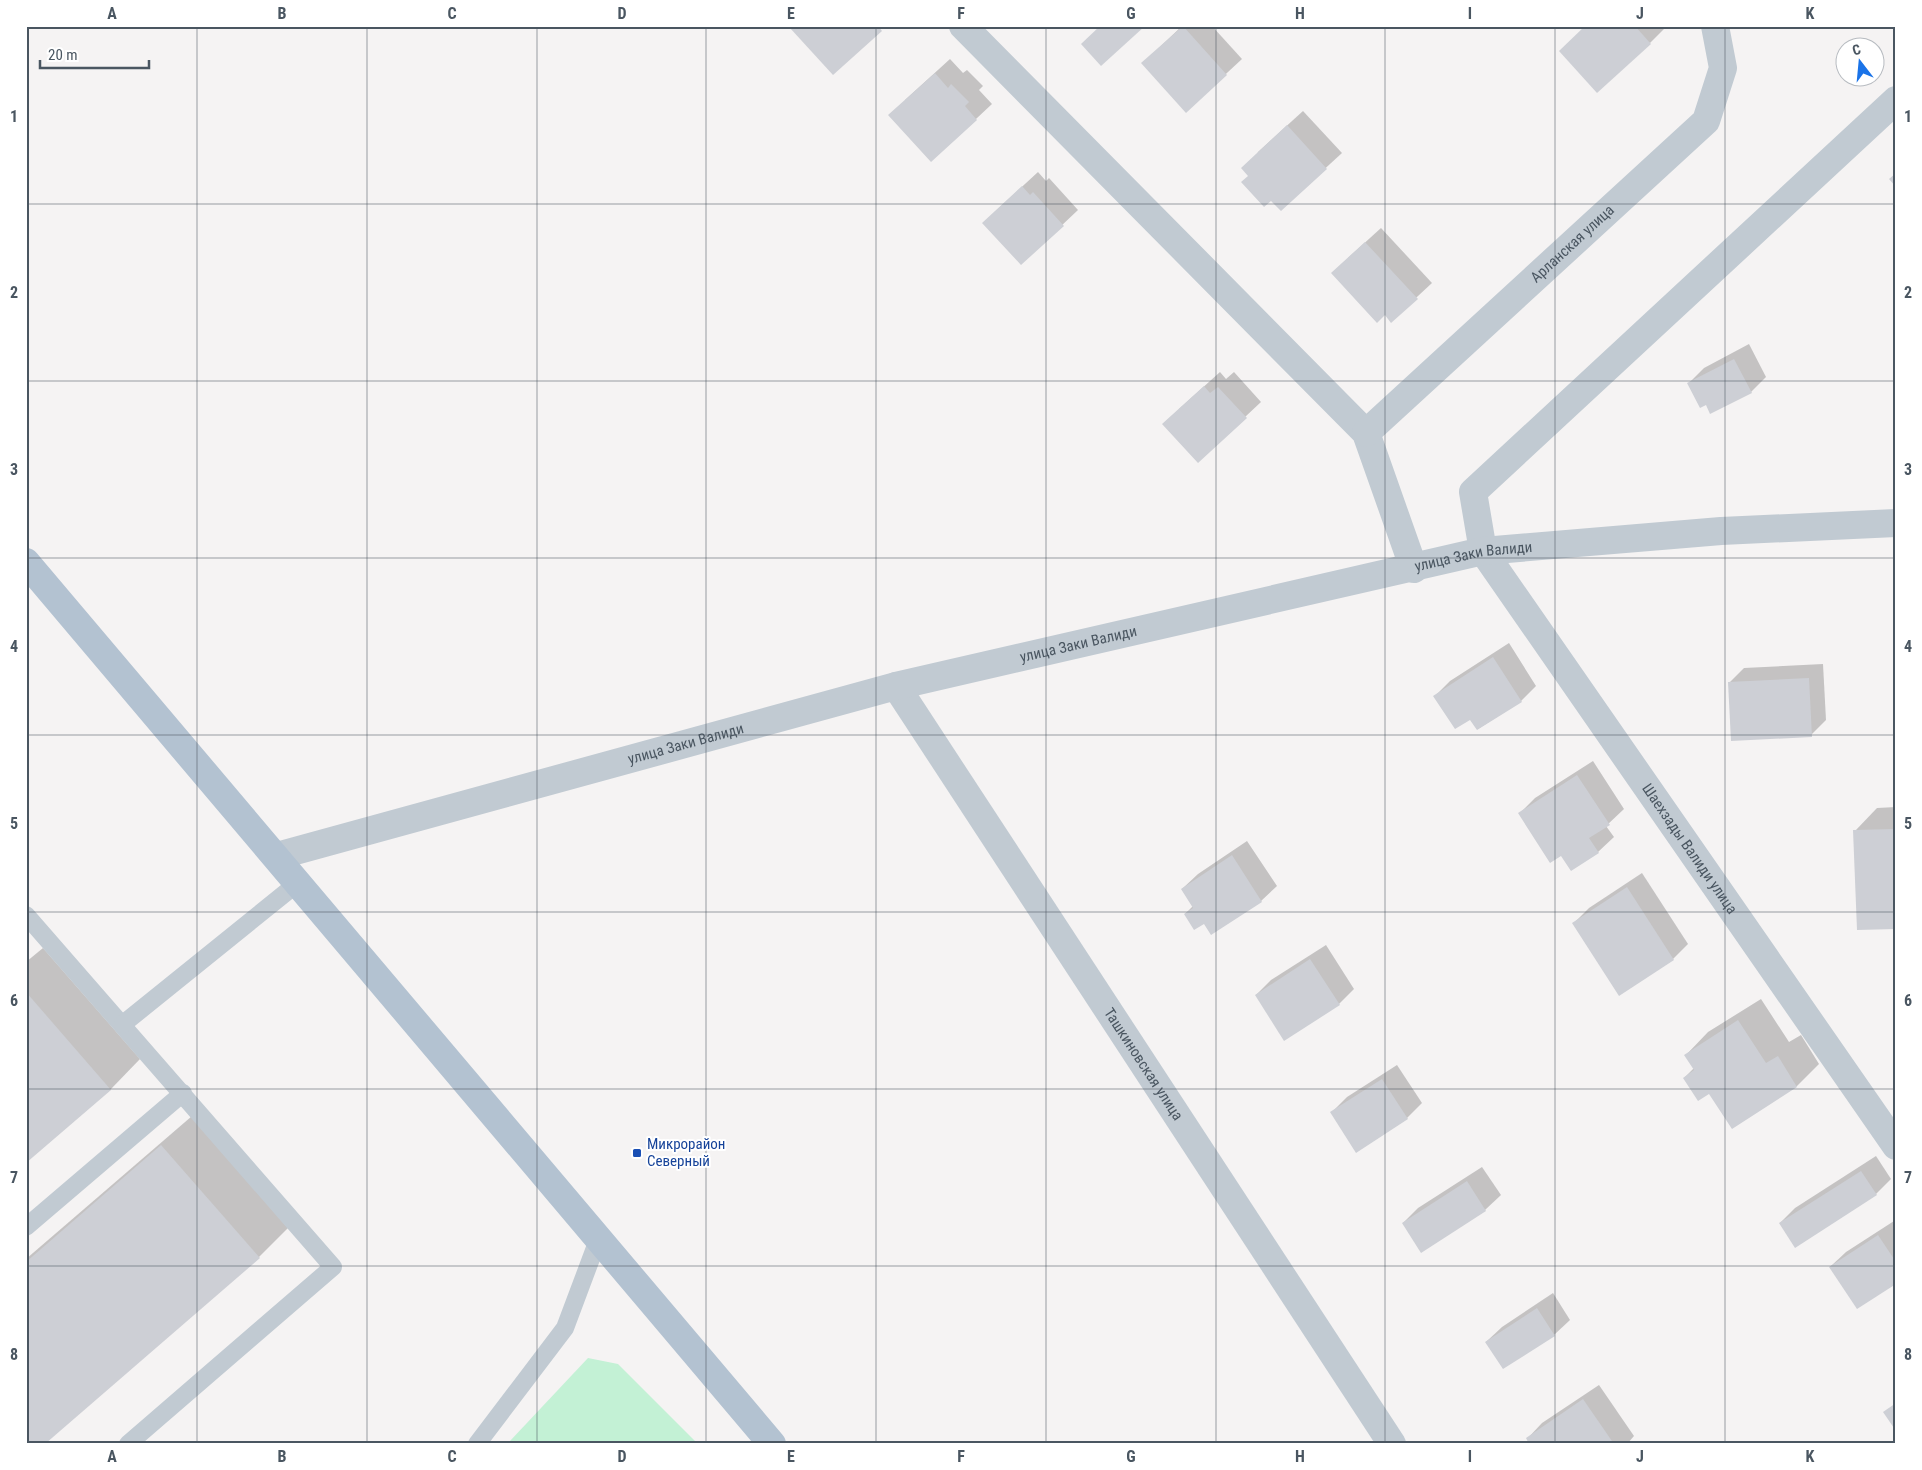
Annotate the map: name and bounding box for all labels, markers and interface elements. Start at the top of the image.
text: A [107,4,117,23]
text: B [278,4,287,23]
text: C [447,4,457,23]
text: D [617,4,627,23]
text: E [787,4,795,23]
text: F [957,4,965,23]
text: G [1126,4,1136,23]
text: H [1295,4,1305,23]
text: I [1468,4,1472,23]
text: J [1636,4,1644,23]
text: K [1806,4,1815,23]
scale bar [40,38,149,70]
north arrow [1834,38,1884,88]
text: С [1850,41,1862,58]
text: 20 m [48,46,78,64]
text: 1 [10,107,18,126]
text: 1 [1904,107,1912,126]
street label: Арланская улица [1527,201,1618,286]
text: 2 [10,283,18,302]
text: 2 [1904,283,1912,302]
text: 3 [10,460,18,479]
text: 3 [1904,460,1912,479]
street label: улица Заки Валиди [1413,538,1533,575]
street label: улица Заки Валиди [1018,622,1139,666]
text: 4 [10,637,18,656]
text: 4 [1904,637,1912,656]
street label: улица Заки Валиди [626,719,746,768]
street label: Шаехзады Валиди улица [1638,780,1741,917]
text: 5 [10,814,18,833]
text: 5 [1904,814,1912,833]
text: 6 [10,991,18,1010]
text: 6 [1904,991,1912,1010]
street label: Ташкиновская улица [1100,1005,1187,1124]
place label: Микрорайон Северный [647,1135,726,1170]
marker: Микрорайон Северный [631,1147,643,1159]
text: 7 [10,1168,18,1187]
text: 7 [1904,1168,1912,1187]
text: 8 [10,1345,18,1364]
text: 8 [1904,1345,1912,1364]
text: A [107,1447,117,1466]
text: B [278,1447,287,1466]
text: C [447,1447,457,1466]
text: D [617,1447,627,1466]
text: E [787,1447,795,1466]
text: F [957,1447,965,1466]
text: G [1126,1447,1136,1466]
text: H [1295,1447,1305,1466]
text: I [1468,1447,1472,1466]
text: J [1636,1447,1644,1466]
text: K [1806,1447,1815,1466]

